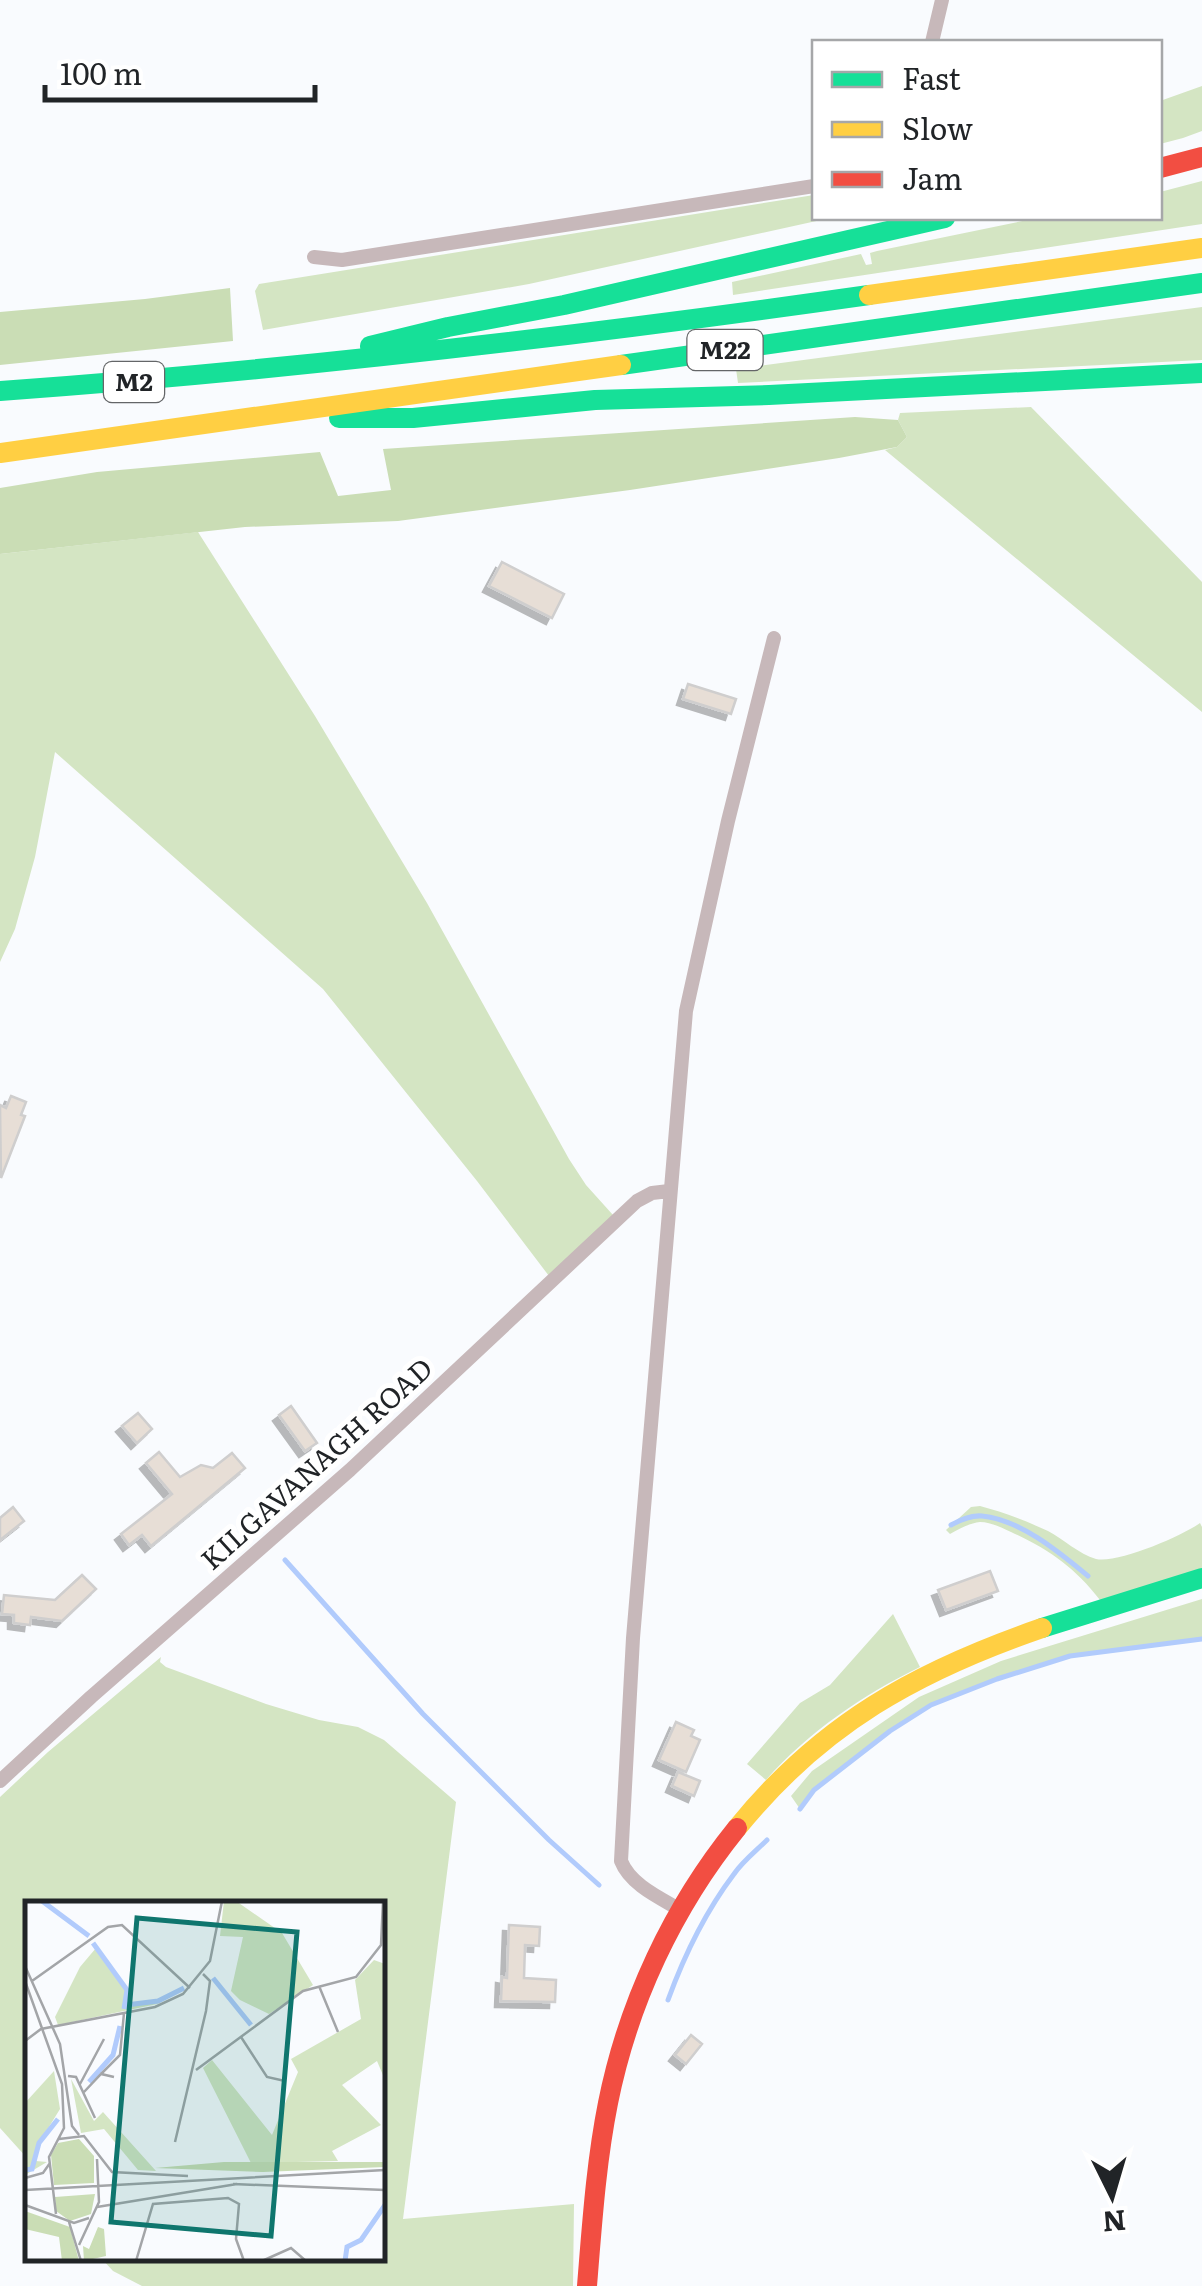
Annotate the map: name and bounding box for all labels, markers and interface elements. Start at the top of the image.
scale bar [45,40,315,102]
legend [812,40,1162,220]
text: 100 m [60,50,142,94]
text: Fast [902,55,961,99]
text: Slow [902,105,973,149]
text: Jam [902,155,962,199]
road number: M22 [688,330,762,370]
road number: M2 [104,362,164,402]
street label: KILGAVANAGH ROAD [190,1347,441,1578]
inset map [25,1901,385,2261]
north arrow [1062,2146,1162,2246]
text: N [1101,2201,1128,2245]

